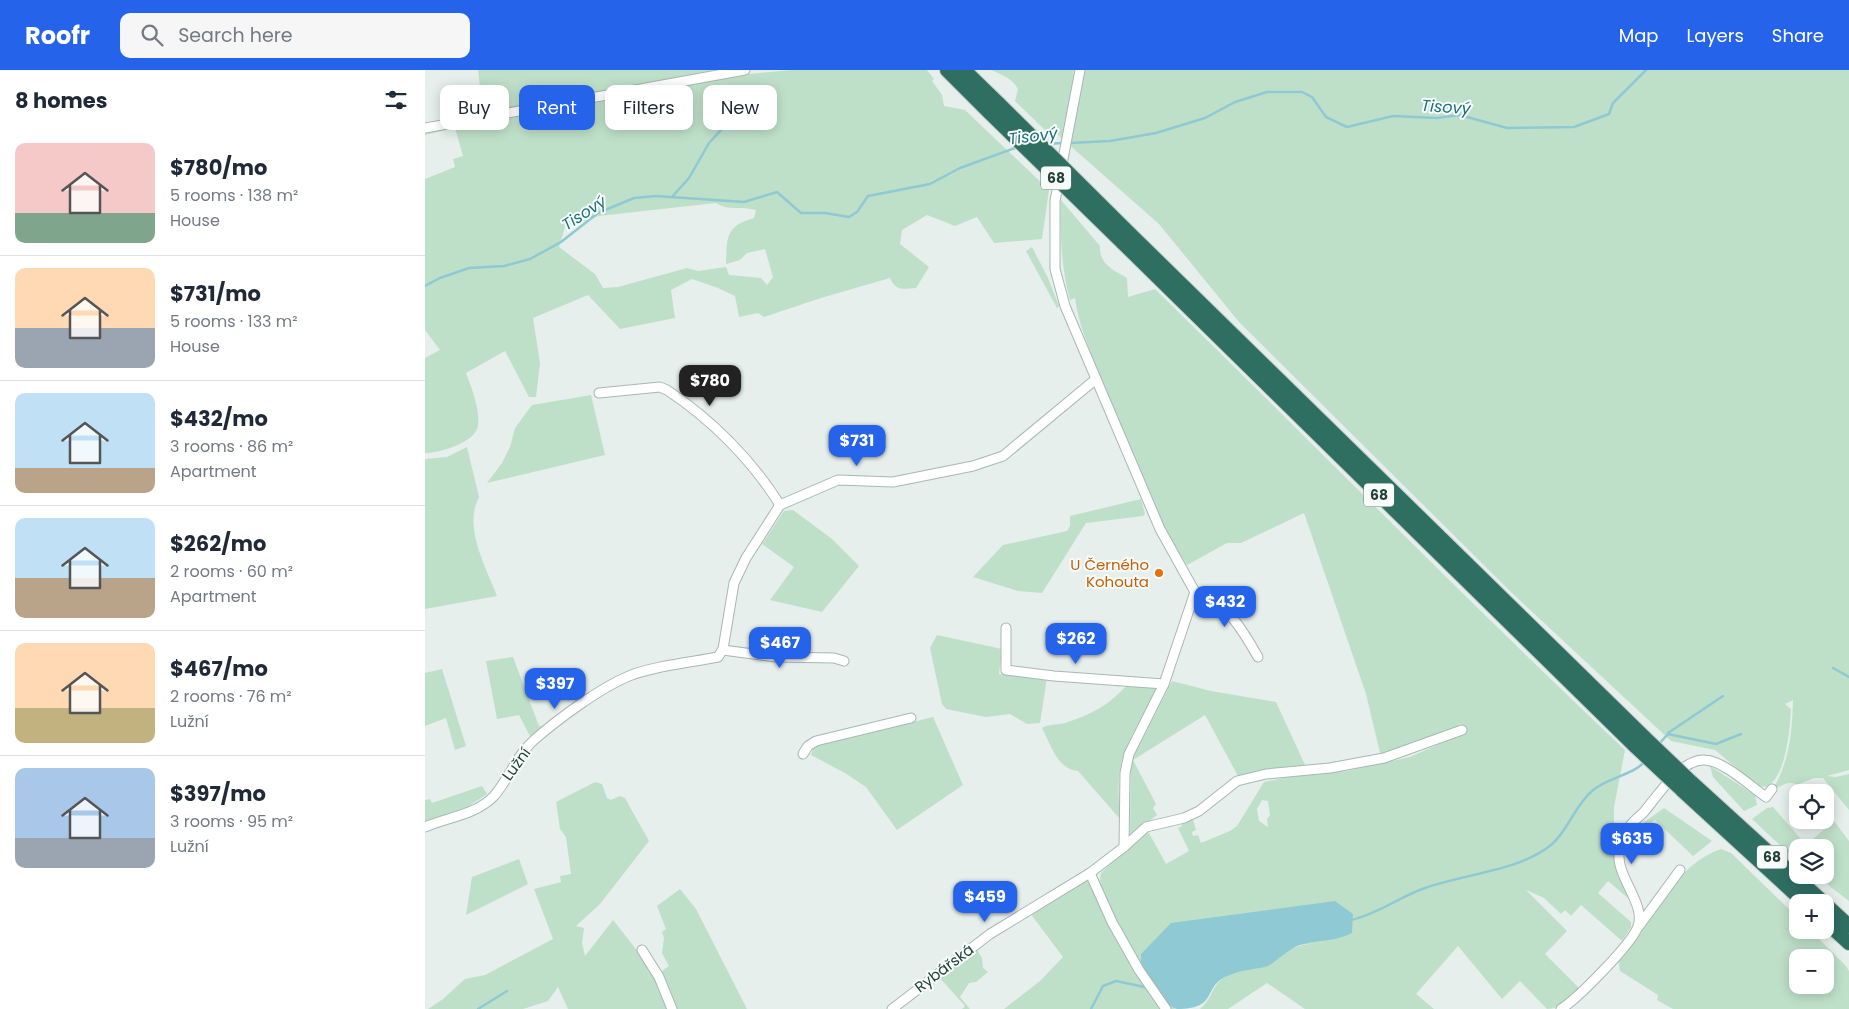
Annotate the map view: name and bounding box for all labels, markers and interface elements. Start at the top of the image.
search box [120,13,470,58]
text: Roofr [25,19,90,52]
icon: search [138,21,166,49]
text: Search here [178,22,293,49]
text: Map [1619,23,1659,48]
text: Layers [1687,23,1744,48]
text: Share [1772,23,1824,48]
chip: Buy [440,85,509,130]
chip: Rent [519,85,595,130]
chip: Filters [605,85,693,130]
chip: New [703,85,777,130]
text: 8 homes [15,86,107,115]
icon: filters [382,86,410,114]
water label: Tisový [1421,94,1472,120]
water label: Tisový [1007,121,1060,150]
text: $780/mo [170,153,267,182]
icon: home [55,163,115,223]
road number: 68 [1041,166,1071,190]
text: 5 rooms · 138 m² [170,184,298,207]
water label: Tisový [557,189,612,236]
text: House [170,209,220,232]
text: $731/mo [170,279,261,308]
icon: home [55,288,115,348]
text: 5 rooms · 133 m² [170,310,298,333]
text: House [170,335,220,358]
pin: $780 [680,364,740,407]
text: $780 [690,369,730,392]
text: $432/mo [170,404,268,433]
icon: home [55,413,115,473]
pin: $731 [827,424,887,467]
text: $731 [840,429,874,452]
text: 3 rooms · 86 m² [170,435,293,458]
text: Apartment [170,460,257,483]
road number: 68 [1364,484,1394,506]
text: $262/mo [170,529,266,558]
icon: home [55,538,115,598]
place label: U Černého Kohouta [1070,554,1149,592]
text: 2 rooms · 60 m² [170,560,293,583]
marker: U Černého Kohouta [1153,567,1165,579]
text: Apartment [170,585,257,608]
pin: $432 [1195,586,1255,628]
text: $432 [1205,590,1245,613]
pin: $262 [1046,622,1106,665]
pin: $467 [750,626,810,669]
text: $262 [1057,627,1096,650]
text: $467 [760,631,800,654]
text: $467/mo [170,654,268,683]
icon: home [55,663,115,723]
pin: $397 [525,668,585,710]
text: $397 [536,672,574,695]
text: 2 rooms · 76 m² [170,685,292,708]
text: Lužní [170,710,209,733]
street label: Lužní [497,743,535,785]
text: $397/mo [170,779,266,808]
map controls [1789,784,1834,994]
button: locate [1789,784,1834,829]
icon: home [55,788,115,848]
text: 3 rooms · 95 m² [170,810,293,833]
pin: $635 [1602,822,1662,865]
text: $635 [1612,827,1652,850]
text: Lužní [170,835,209,858]
button: layers [1789,839,1834,884]
road number: 68 [1757,846,1787,869]
pin: $459 [955,880,1015,923]
text: $459 [964,885,1006,908]
button: + [1789,894,1834,939]
street label: Rybářská [910,939,978,997]
button: − [1789,949,1834,994]

